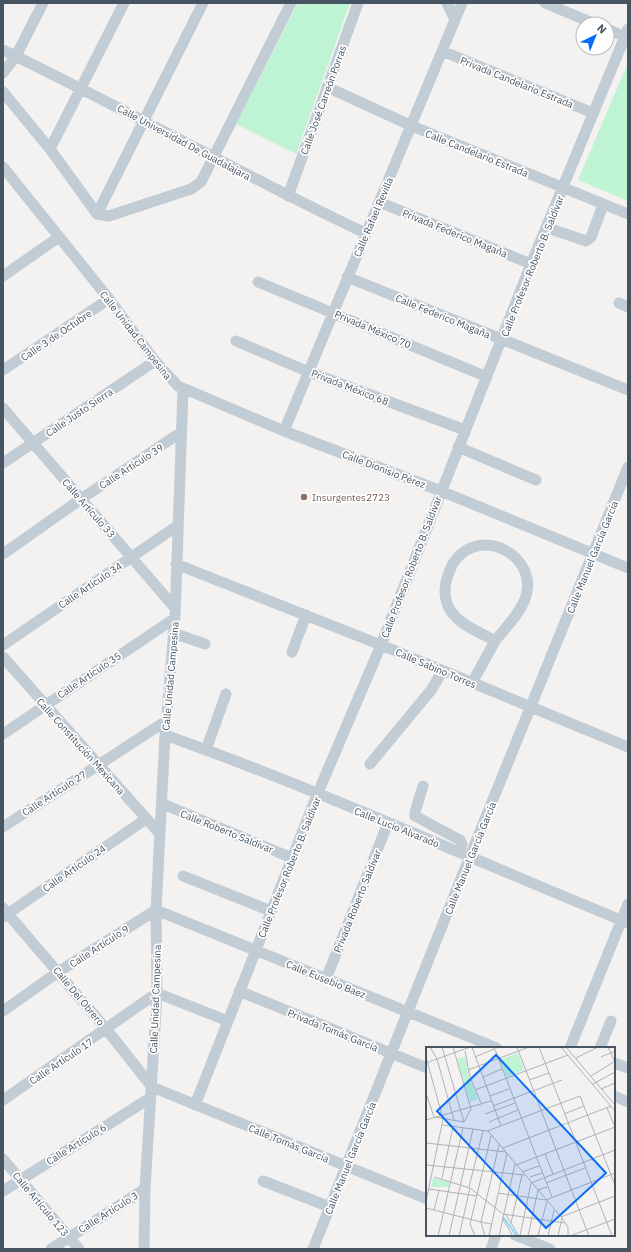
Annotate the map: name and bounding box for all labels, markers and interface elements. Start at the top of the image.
north arrow [575,16,615,56]
text: N [594,21,610,37]
street label: Calle José Carreón Porras [298,44,349,156]
street label: Privada Candelario Estrada [458,54,576,111]
street label: Calle Universidad De Guadalajara [115,102,253,183]
street label: Calle Candelario Estrada [423,127,531,180]
street label: Calle Rafael Revilla [351,175,396,259]
street label: Calle Profesor Roberto B. Saldívar [498,194,567,339]
street label: Privada Federico Magaña [400,206,510,261]
street label: Calle Unidad Campesina [97,288,175,383]
street label: Calle Federico Magaña [394,292,493,342]
street label: Calle 3 de Octubre [18,307,95,364]
street label: Privada México 70 [333,307,413,351]
street label: Privada México 68 [309,367,390,408]
street label: Calle Justo Sierra [43,385,116,440]
street label: Calle Artículo 39 [97,441,166,492]
street label: Calle Dionisio Pérez [340,448,428,491]
street label: Calle Artículo 33 [59,476,118,541]
place label: Insurgentes2723 [312,491,390,504]
marker: Insurgentes2723 [299,492,309,502]
street label: Calle Profesor Roberto B. Saldívar [378,494,445,640]
street label: Calle Manuel García García [564,498,621,615]
street label: Calle Artículo 34 [56,559,125,612]
street label: Calle Unidad Campesina [159,621,182,731]
street label: Calle Sabino Torres [394,646,478,691]
street label: Calle Artículo 35 [55,649,124,702]
street label: Calle Constitución Mexicana [34,695,128,798]
street label: Calle Artículo 27 [20,768,89,819]
street label: Calle Profesor Roberto B. Saldívar [255,795,324,940]
street label: Calle Manuel García García [442,799,499,916]
street label: Calle Lucio Alvarado [352,804,442,851]
street label: Calle Roberto Saldívar [178,807,275,856]
street label: Calle Artículo 24 [40,842,108,895]
street label: Privada Roberto Saldívar [331,847,384,955]
street label: Calle Artículo 9 [67,922,131,970]
street label: Calle Unidad Campesina [147,944,164,1054]
street label: Calle Eusebio Baez [284,958,368,1002]
street label: Calle Del Obrero [50,964,107,1029]
street label: Privada Tomás García [286,1006,381,1055]
street label: Calle Artículo 17 [27,1035,96,1088]
inset map [426,1047,615,1236]
street label: Calle Manuel García García [322,1099,379,1216]
street label: Calle Artículo 6 [44,1121,109,1168]
street label: Calle Tomás García [247,1121,332,1166]
street label: Calle Artículo 123 [10,1169,71,1239]
street label: Calle Artículo 3 [76,1189,141,1236]

